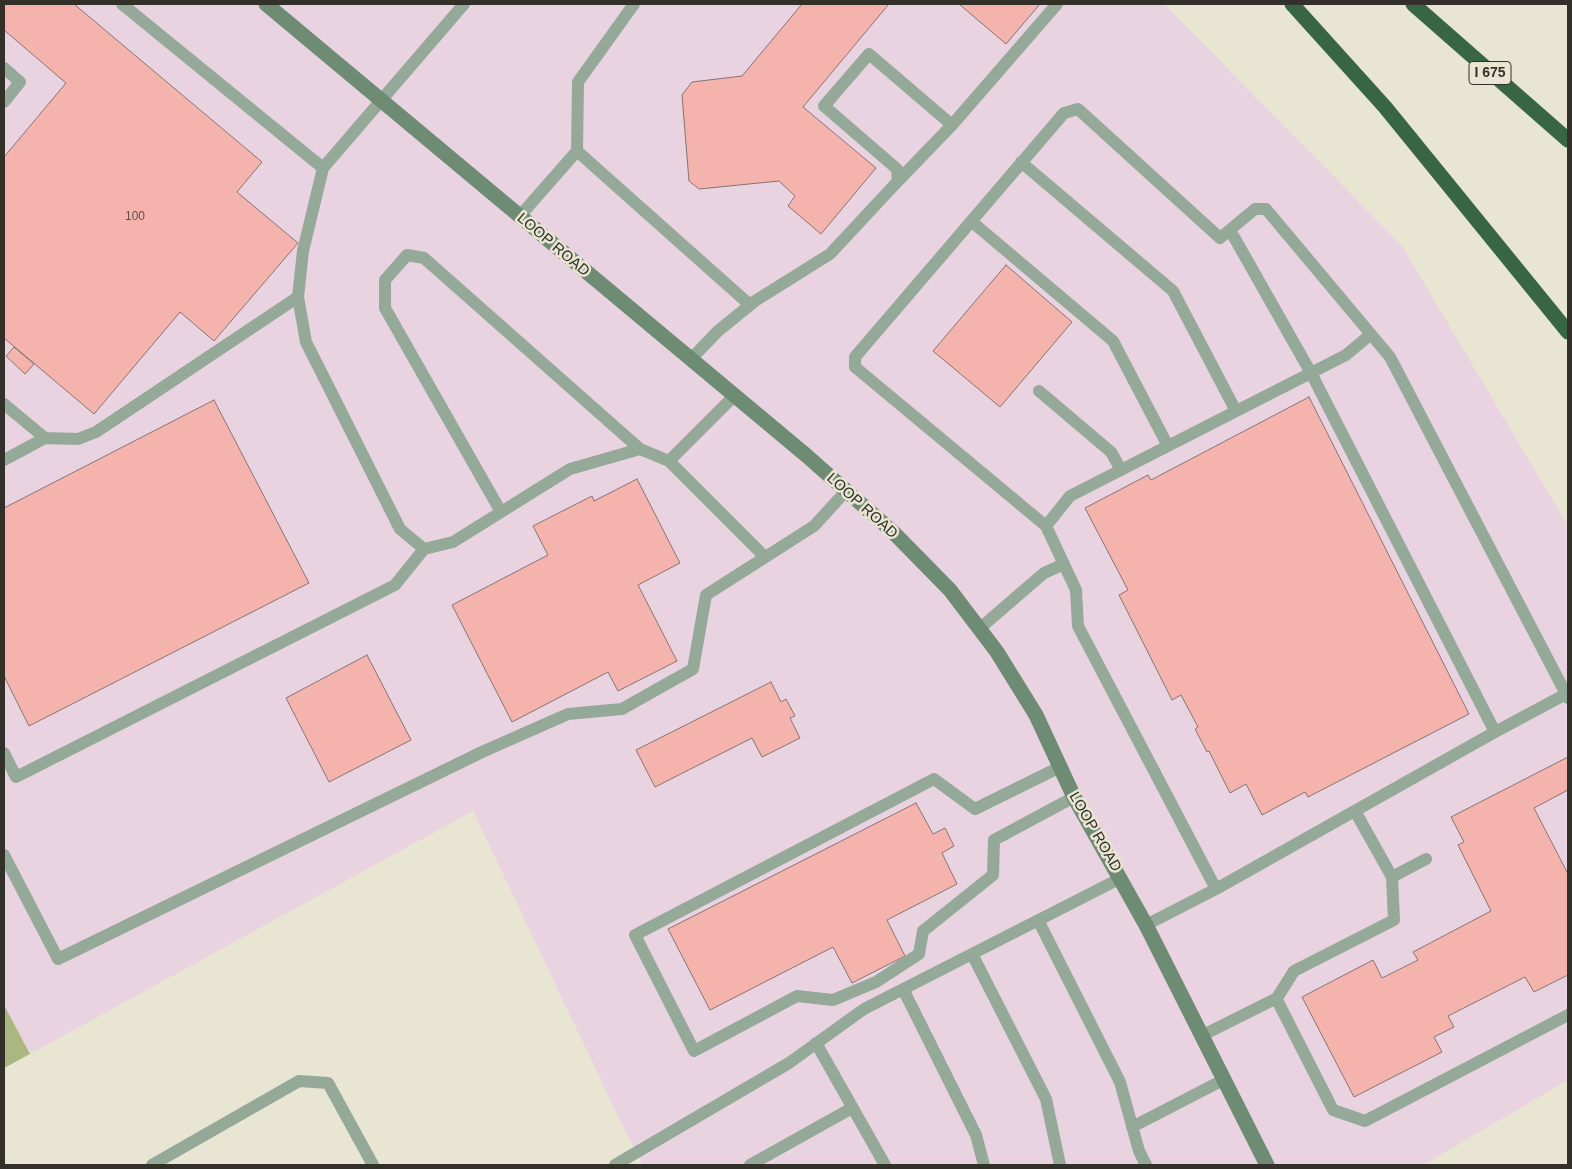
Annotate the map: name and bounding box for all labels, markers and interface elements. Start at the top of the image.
road number: I 675 [1469,62,1511,84]
street label: LOOP ROAD [513,209,593,281]
house number: 100 [125,210,145,224]
street label: LOOP ROAD [823,469,901,543]
street label: LOOP ROAD [1065,789,1125,875]

